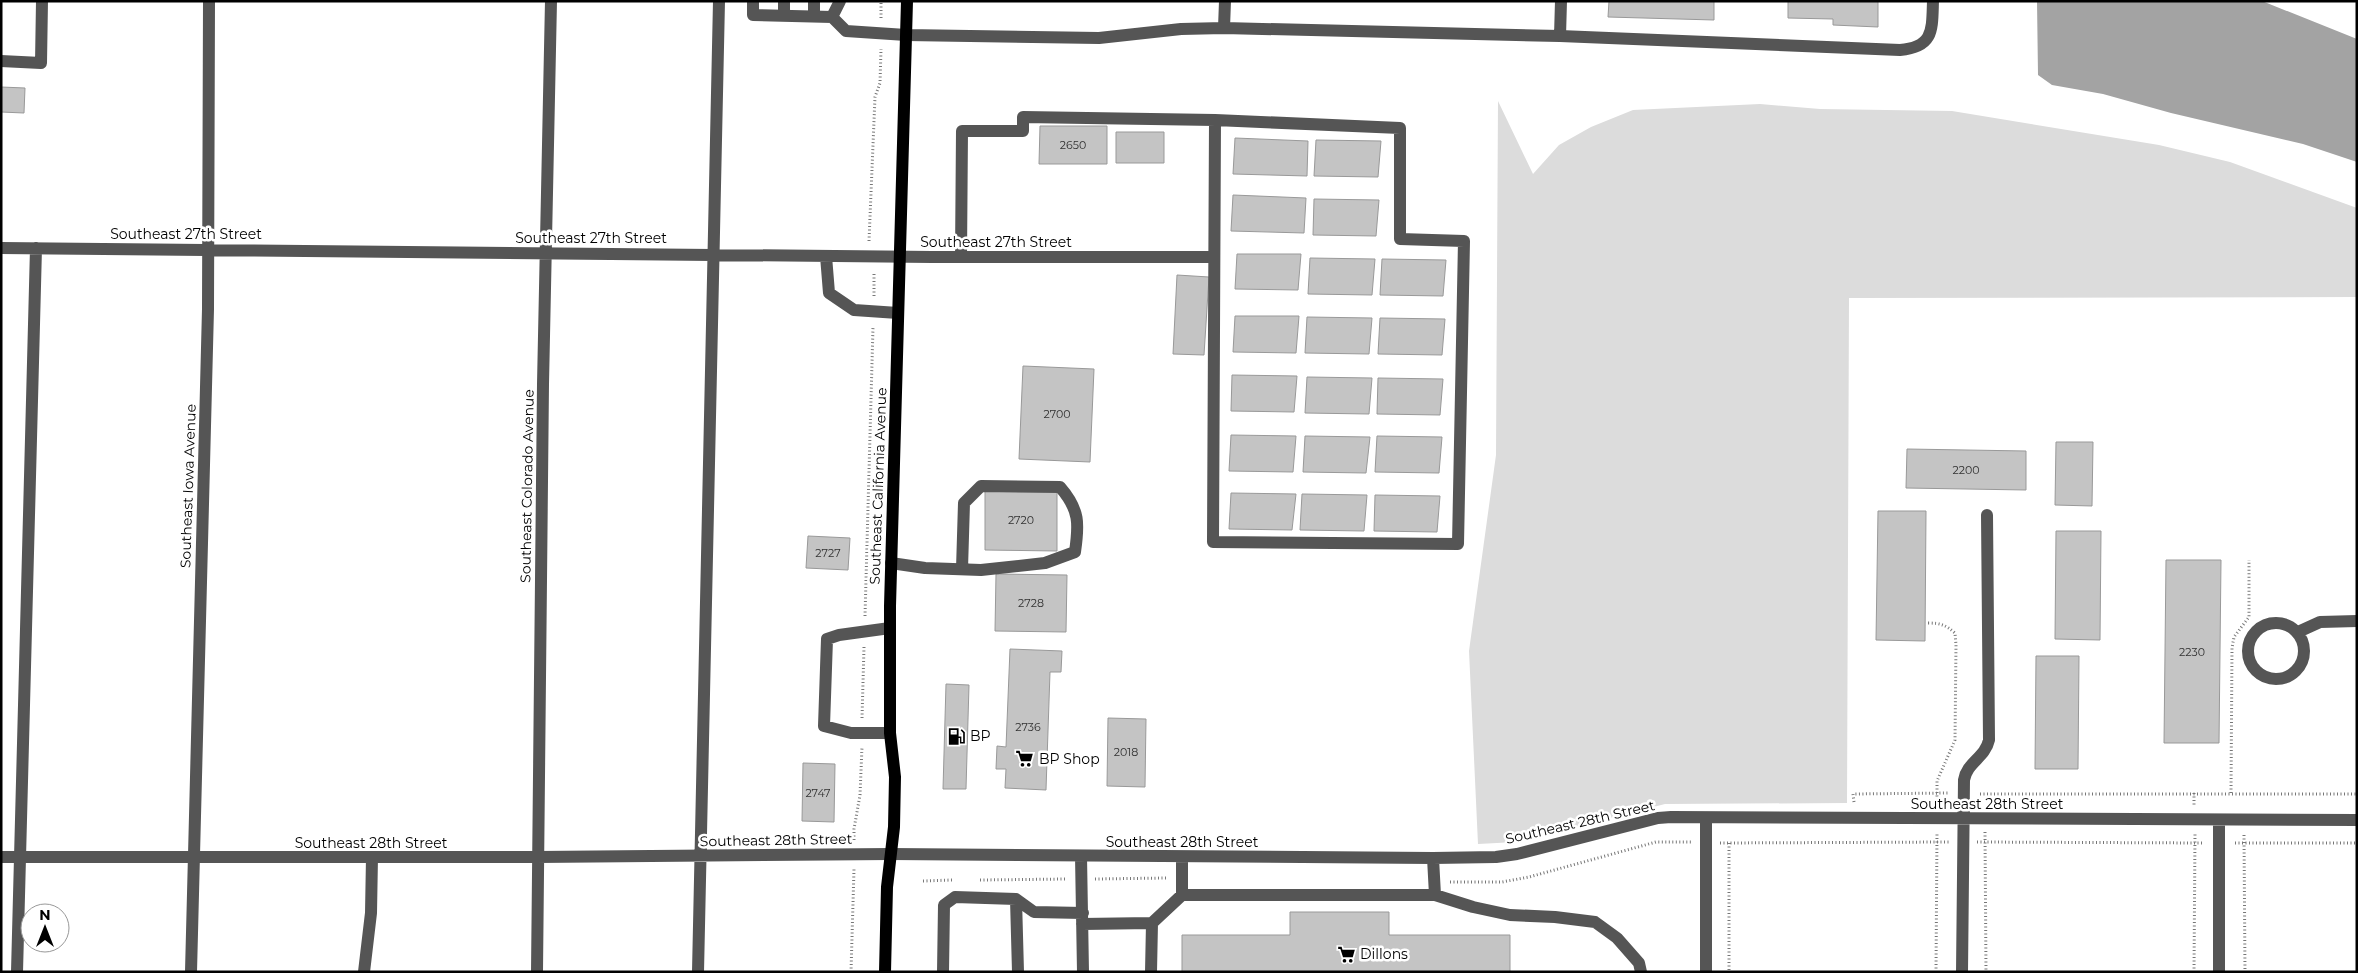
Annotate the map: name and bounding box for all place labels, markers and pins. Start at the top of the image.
fuel station icon: BP [946,726,966,746]
place label: BP [970,727,991,745]
supermarket icon: BP Shop [1015,749,1035,769]
place label: BP Shop [1039,750,1100,768]
supermarket icon: Dillons [1336,944,1356,964]
place label: Dillons [1360,945,1408,963]

